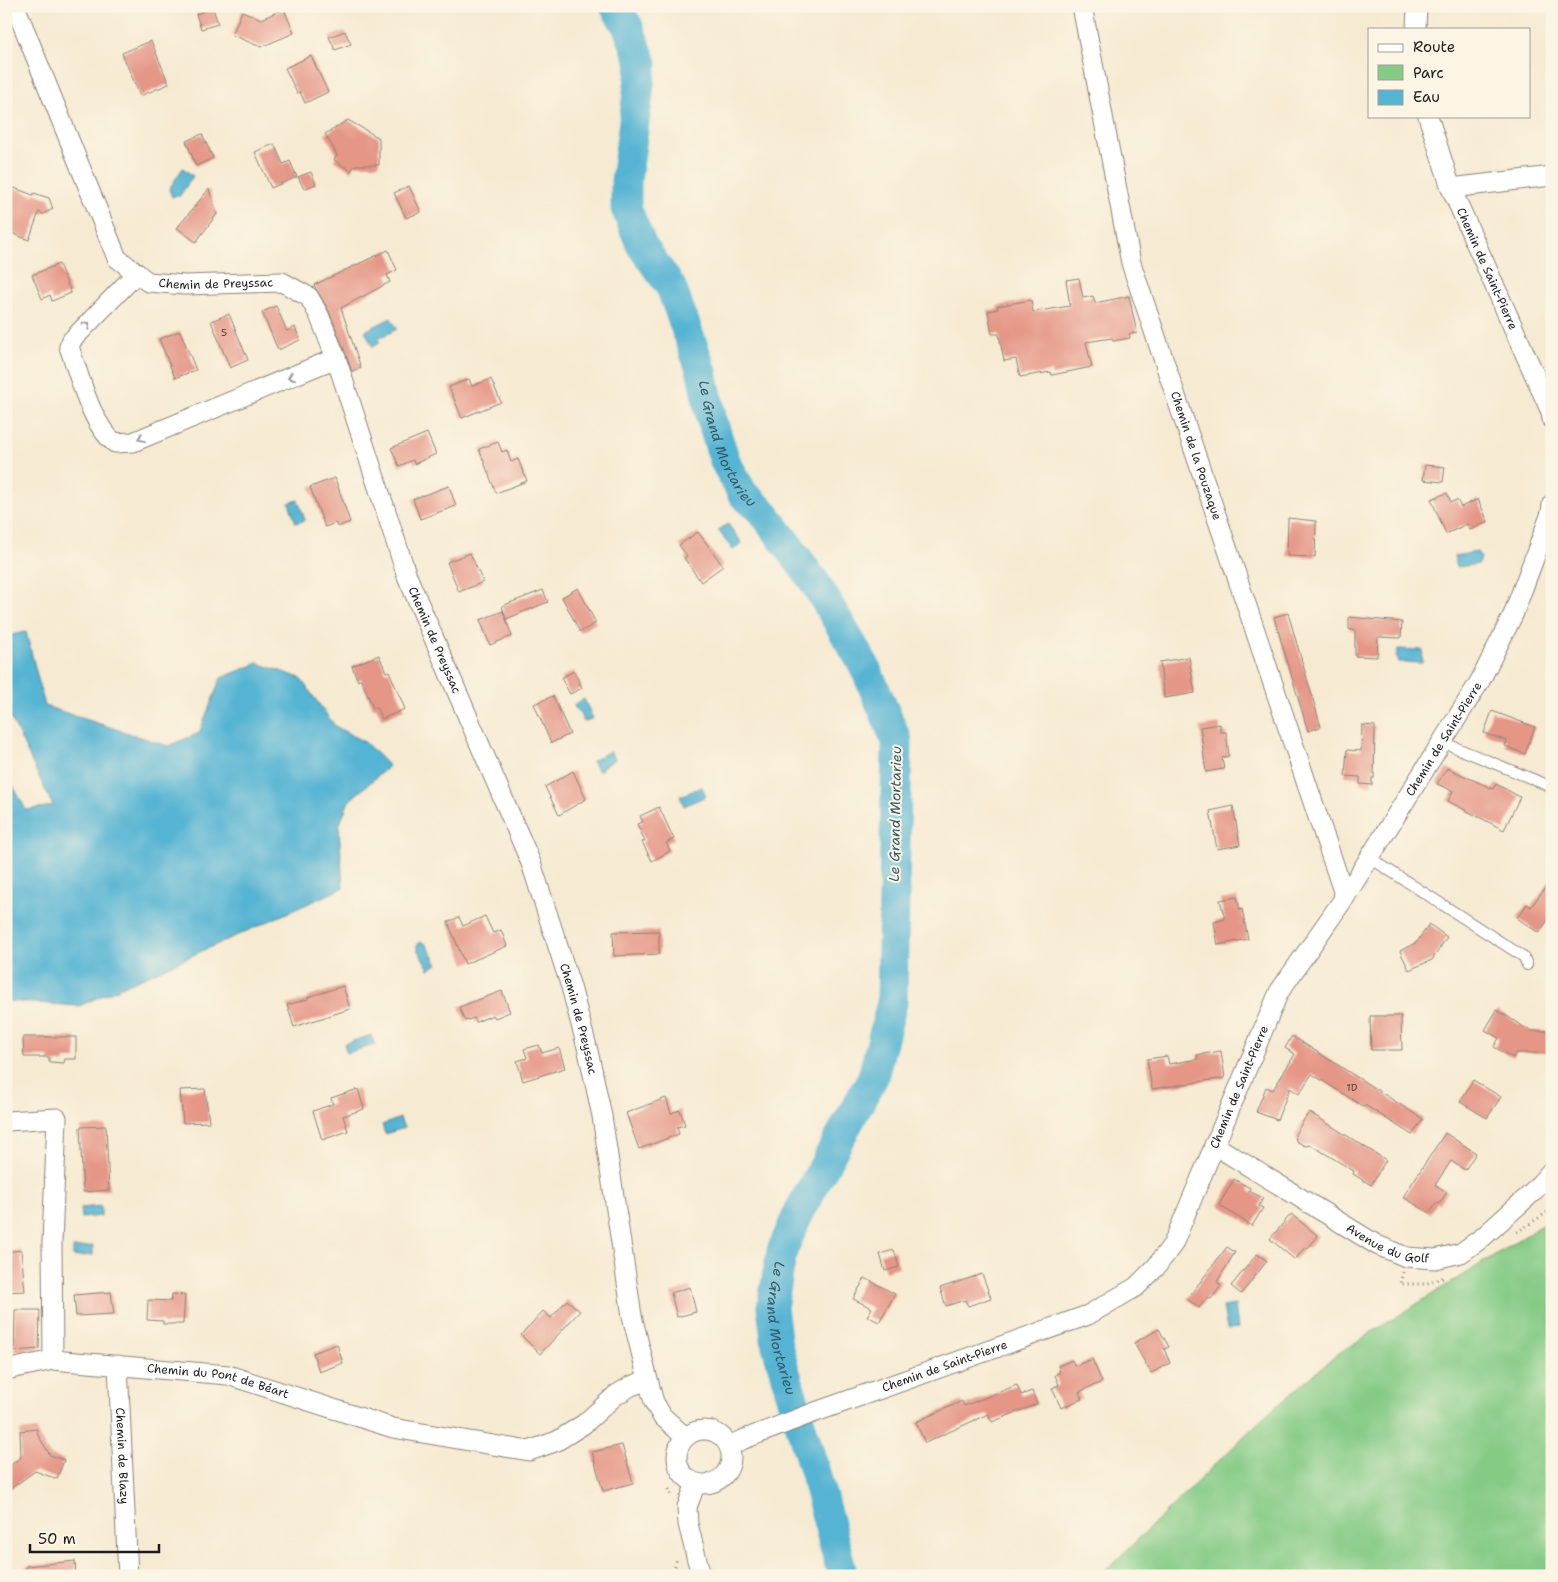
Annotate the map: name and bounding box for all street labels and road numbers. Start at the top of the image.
street label: Chemin de Saint-Pierre [1453,205,1521,332]
street label: Chemin de Preyssac [158,274,273,293]
street label: Chemin de la Pouzaque [1167,389,1225,523]
street label: Chemin de Preyssac [405,584,465,696]
street label: Chemin de Saint-Pierre [1402,679,1486,799]
street label: Chemin de Preyssac [556,961,601,1076]
street label: Chemin de Saint-Pierre [1206,1023,1272,1151]
street label: Avenue du Golf [1343,1220,1430,1267]
street label: Chemin de Saint-Pierre [880,1336,1010,1396]
street label: Chemin du Pont de Béart [146,1360,291,1402]
street label: Chemin de Blazy [112,1407,133,1505]

